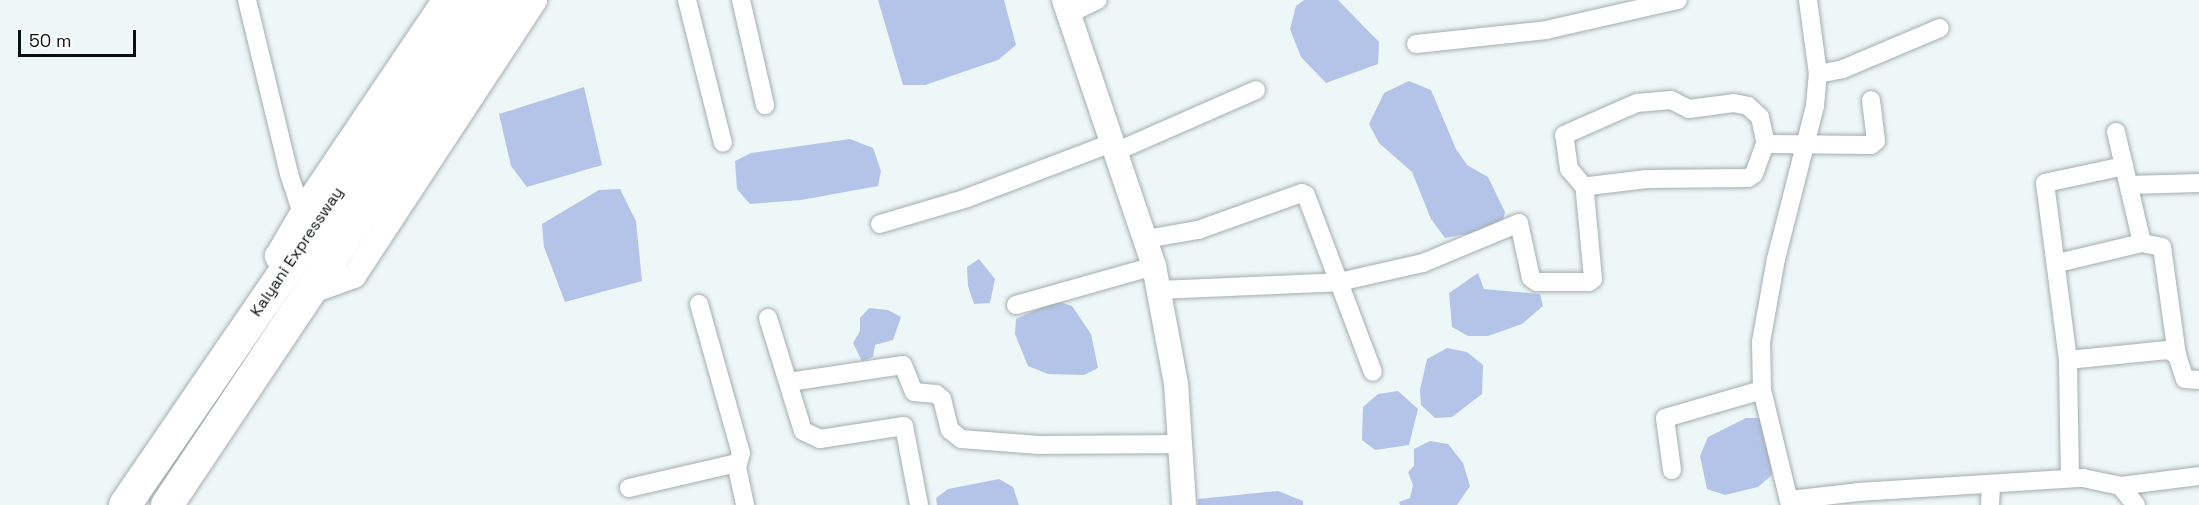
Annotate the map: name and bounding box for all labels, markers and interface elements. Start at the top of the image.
scale bar [21,18,140,56]
text: 50 m [29,29,71,52]
street label: Kalyani Expressway [247,184,347,320]

